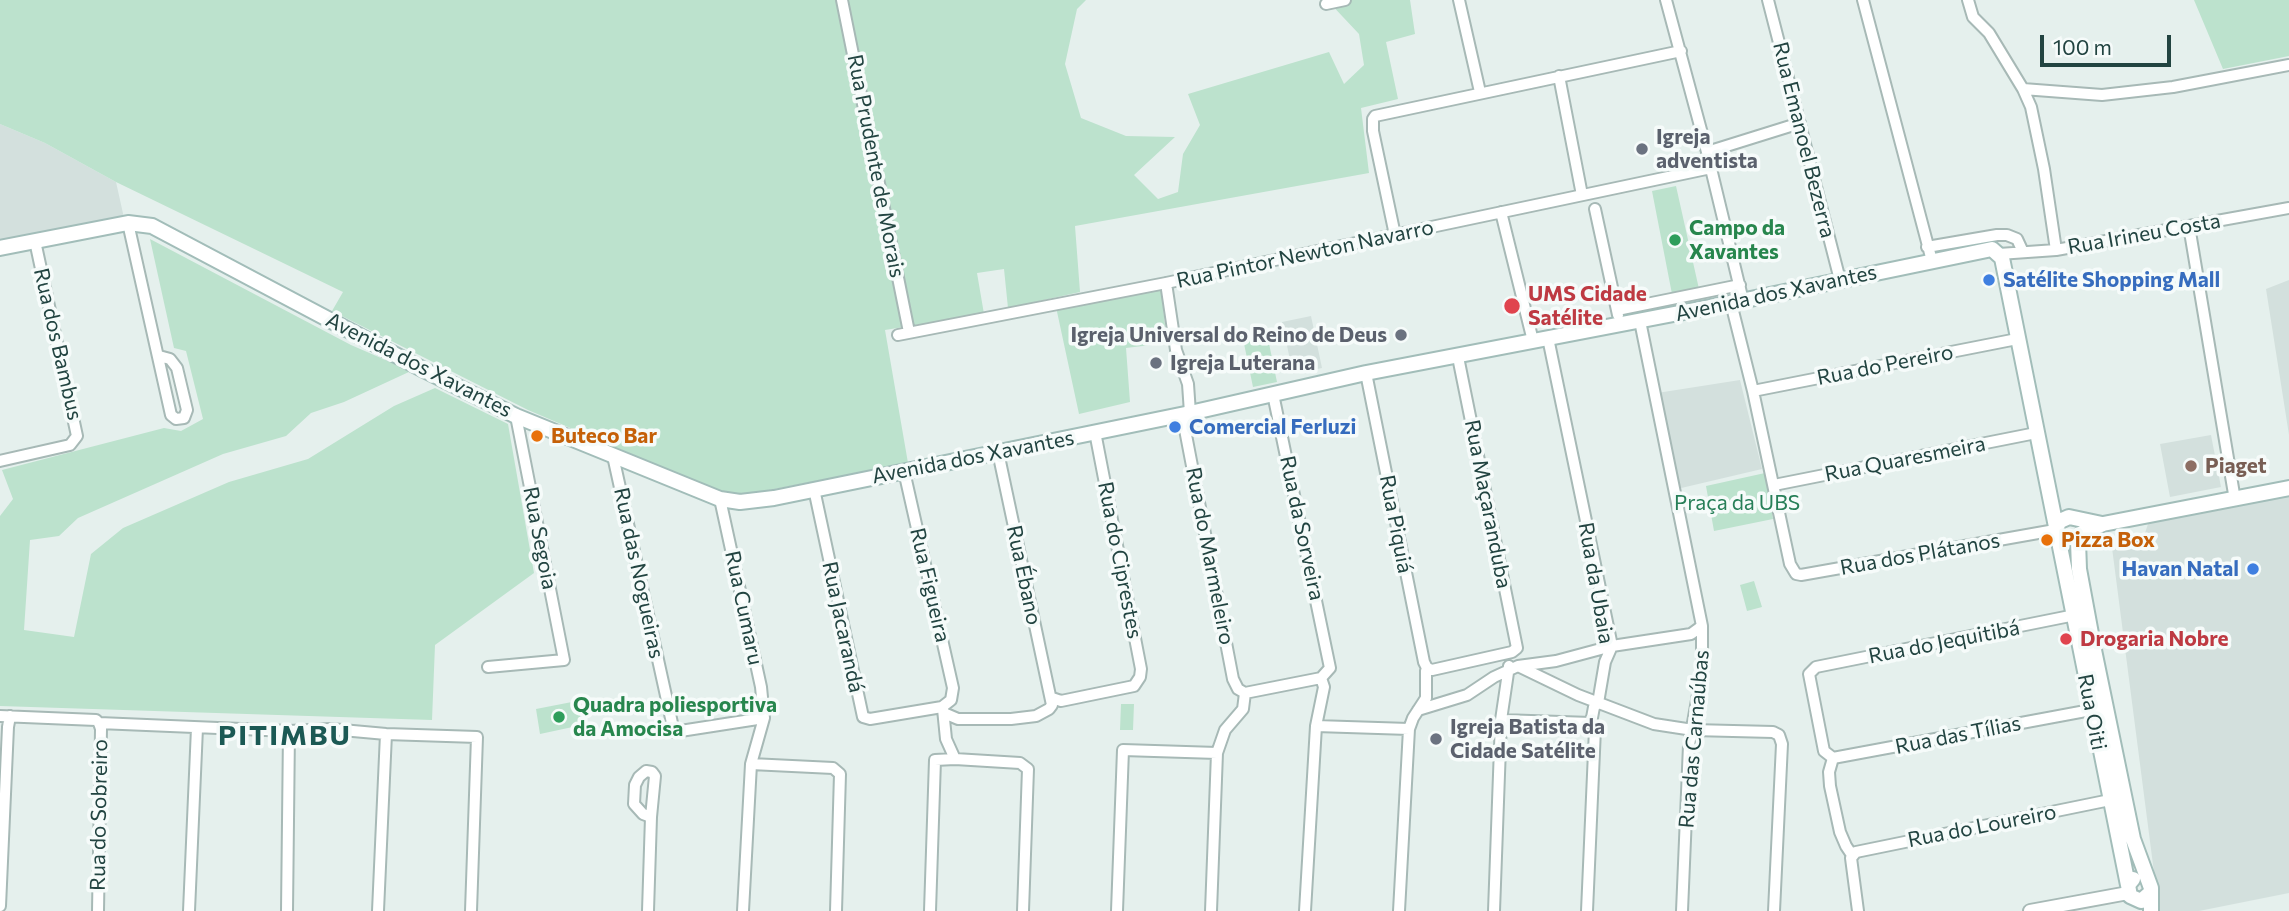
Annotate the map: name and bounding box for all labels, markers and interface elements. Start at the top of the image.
scale bar [2044,21,2175,65]
text: 100 m [2053,34,2112,59]
street label: Rua Emanoel Bezerra [1767,39,1841,241]
street label: Rua Prudente de Morais [842,52,910,280]
place label: Igreja adventista [1656,124,1758,174]
marker: Igreja adventista [1634,141,1650,157]
street label: Rua Irineu Costa [2065,208,2223,260]
street label: Rua Pintor Newton Navarro [1174,214,1436,294]
place label: Campo da Xavantes [1689,215,1785,265]
marker: Campo da Xavantes [1667,232,1683,248]
street label: Avenida dos Xavantes [1673,259,1879,327]
street label: Rua dos Bambus [28,266,88,422]
place label: Satélite Shopping Mall [2003,267,2220,293]
marker: Satélite Shopping Mall [1981,272,1997,288]
place label: UMS Cidade Satélite [1528,281,1647,331]
marker: UMS Cidade Satélite [1502,296,1522,316]
street label: Avenida dos Xavantes [322,307,516,423]
place label: Igreja Universal do Reino de Deus [1070,322,1387,348]
marker: Igreja Universal do Reino de Deus [1393,327,1409,343]
street label: Rua do Pereiro [1815,339,1955,391]
place label: Igreja Luterana [1170,350,1315,376]
marker: Igreja Luterana [1148,355,1164,371]
place label: Comercial Ferluzi [1189,414,1356,440]
street label: Rua Maçaranduba [1459,417,1517,591]
marker: Comercial Ferluzi [1167,419,1183,435]
place label: Buteco Bar [551,423,657,449]
street label: Avenida dos Xavantes [870,425,1076,489]
marker: Buteco Bar [529,428,545,444]
street label: Rua Quaresmeira [1823,431,1987,487]
street label: Rua da Sorveira [1274,453,1330,603]
place label: Piaget [2205,453,2267,479]
marker: Piaget [2183,458,2199,474]
street label: Rua do Marmeleiro [1180,465,1240,647]
street label: Rua Piquiá [1374,473,1418,575]
street label: Rua do Ciprestes [1092,479,1148,641]
street label: Rua Segoia [518,484,562,592]
street label: Rua das Nogueiras [609,485,669,661]
park label: Praça da UBS [1674,490,1800,516]
street label: Rua da Ubaia [1573,520,1619,646]
street label: Rua Ébano [1001,523,1047,627]
street label: Rua Figueira [905,525,955,645]
place label: Pizza Box [2061,527,2155,553]
street label: Rua dos Plátanos [1838,528,2002,580]
marker: Pizza Box [2039,532,2055,548]
street label: Rua Cumaru [720,549,768,667]
place label: Havan Natal [2122,556,2239,582]
street label: Rua Jacarandá [817,559,869,695]
marker: Havan Natal [2245,561,2261,577]
street label: Rua do Jequitibá [1866,615,2022,669]
place label: Drogaria Nobre [2080,626,2229,652]
marker: Drogaria Nobre [2058,631,2074,647]
street label: Rua das Carnaúbas [1674,649,1714,829]
street label: Rua Oiti [2072,672,2112,752]
place label: Quadra poliesportiva da Amocisa [573,692,777,742]
marker: Quadra poliesportiva da Amocisa [551,709,567,725]
street label: Rua das Tílias [1893,710,2023,760]
place label: Igreja Batista da Cidade Satélite [1450,714,1605,764]
district label: PITIMBU [219,719,351,753]
marker: Igreja Batista da Cidade Satélite [1428,731,1444,747]
street label: Rua do Sobreiro [85,739,113,891]
street label: Rua do Loureiro [1906,799,2058,853]

